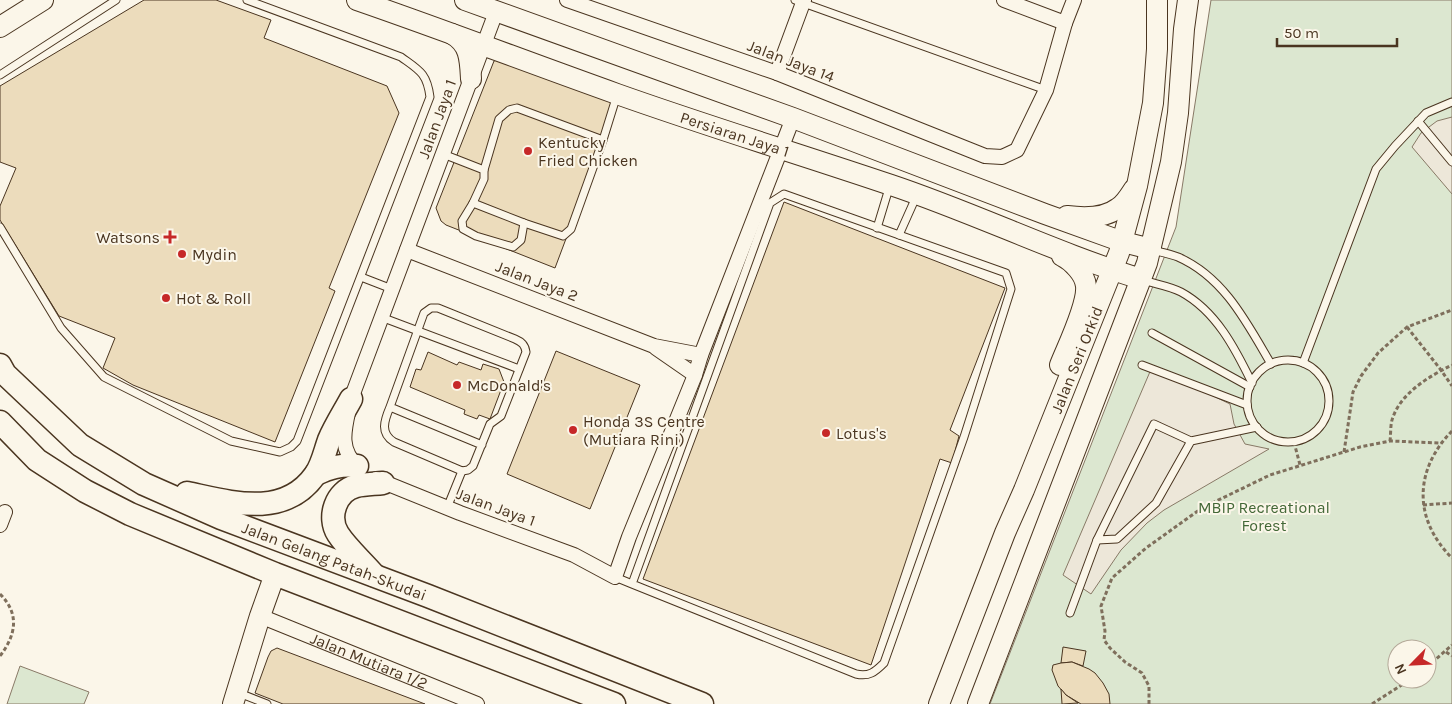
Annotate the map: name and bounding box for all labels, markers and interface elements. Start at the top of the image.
scale bar [1277,15,1397,47]
text: 50 m [1284,24,1319,42]
street label: Jalan Jaya 14 [745,36,837,86]
street label: Jalan Jaya 1 [414,77,460,161]
street label: Persiaran Jaya 1 [678,107,792,160]
place label: Kentucky Fried Chicken [538,133,638,170]
marker: Kentucky Fried Chicken [522,145,534,157]
place label: Watsons [96,228,160,247]
marker: Watsons [164,231,176,243]
place label: Mydin [192,245,237,264]
marker: Mydin [176,248,188,260]
street label: Jalan Jaya 2 [493,257,581,305]
place label: Hot & Roll [176,289,251,308]
marker: Hot & Roll [160,292,172,304]
street label: Jalan Seri Orkid [1046,303,1106,416]
place label: McDonald's [467,376,551,395]
marker: McDonald's [451,379,463,391]
place label: Honda 3S Centre (Mutiara Rini) [583,412,705,449]
marker: Honda 3S Centre (Mutiara Rini) [567,424,579,436]
place label: Lotus's [836,424,887,443]
marker: Lotus's [820,427,832,439]
street label: Jalan Jaya 1 [454,484,538,530]
park label: MBIP Recreational Forest [1198,498,1330,535]
street label: Jalan Gelang Patah-Skudai [240,517,429,604]
street label: Jalan Mutiara 1/2 [308,628,431,693]
north arrow [1387,639,1437,689]
text: N [1391,661,1410,677]

